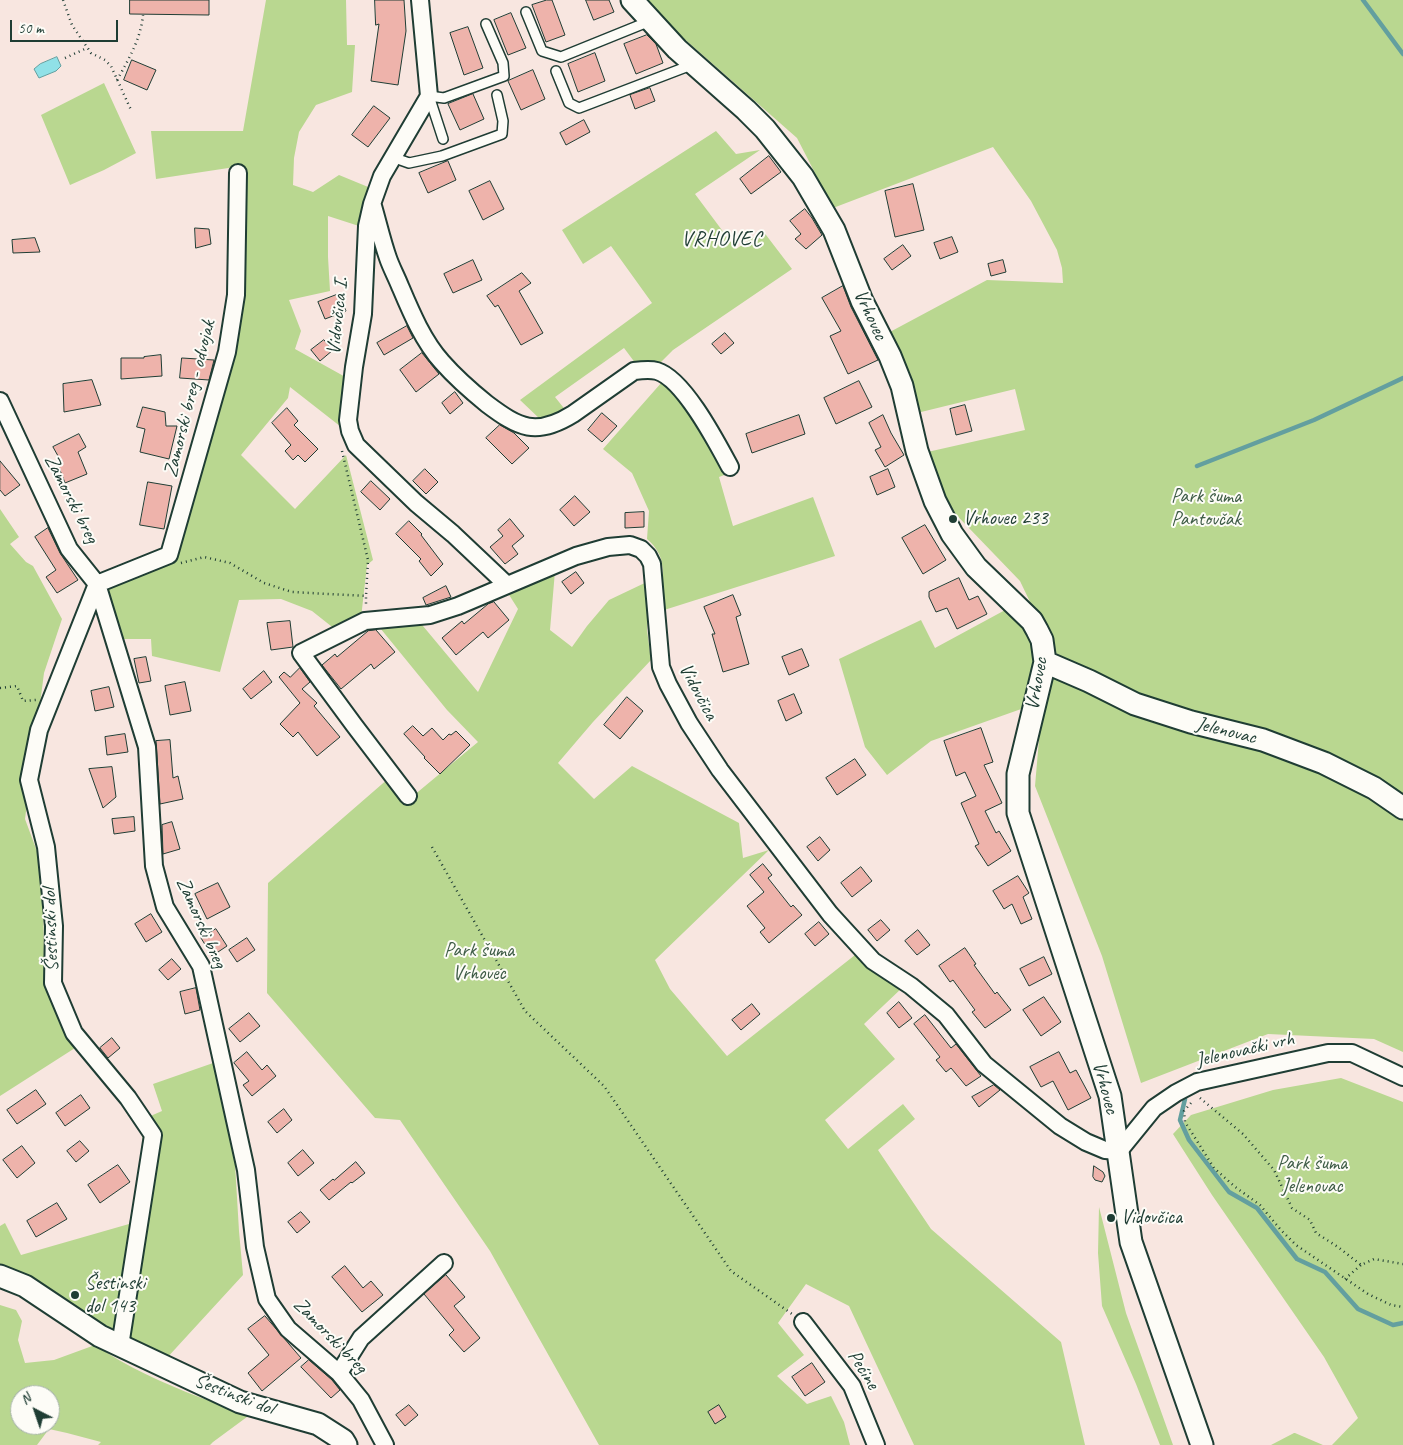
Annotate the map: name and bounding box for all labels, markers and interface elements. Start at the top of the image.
scale bar [12,10,120,42]
text: 50 m [18,19,44,38]
district label: VRHOVEC [681,226,763,252]
street label: Vidovčica I. [322,276,354,356]
street label: Vrhovec [848,286,892,344]
street label: Zamorski breg - odvojak [159,318,221,480]
street label: Zamorski breg [38,451,104,547]
park label: Park šuma Pantovčak [1171,485,1241,532]
place label: Vrhovec 233 [963,507,1048,531]
marker: Vrhovec 233 [947,513,959,525]
street label: Vrhovec [1021,656,1053,712]
street label: Vidovčica [673,659,723,725]
street label: Jelenovac [1193,712,1259,750]
street label: Zamorski breg [170,874,232,972]
street label: Šestinski dol [38,888,64,972]
park label: Park šuma Vrhovec [444,939,514,986]
street label: Jelenovački vrh [1194,1027,1296,1073]
street label: Vrhovec [1087,1059,1123,1117]
park label: Park šuma Jelenovac [1277,1152,1347,1199]
place label: Vidovčica [1121,1206,1182,1230]
marker: Vidovčica [1105,1212,1117,1224]
place label: Šestinski dol 143 [85,1272,145,1319]
marker: Šestinski dol 143 [69,1289,81,1301]
street label: Zamorski breg [288,1293,372,1379]
street label: Pećine [842,1346,884,1394]
street label: Šestinski dol [191,1369,277,1421]
north arrow [10,1385,60,1435]
text: N [17,1390,34,1408]

